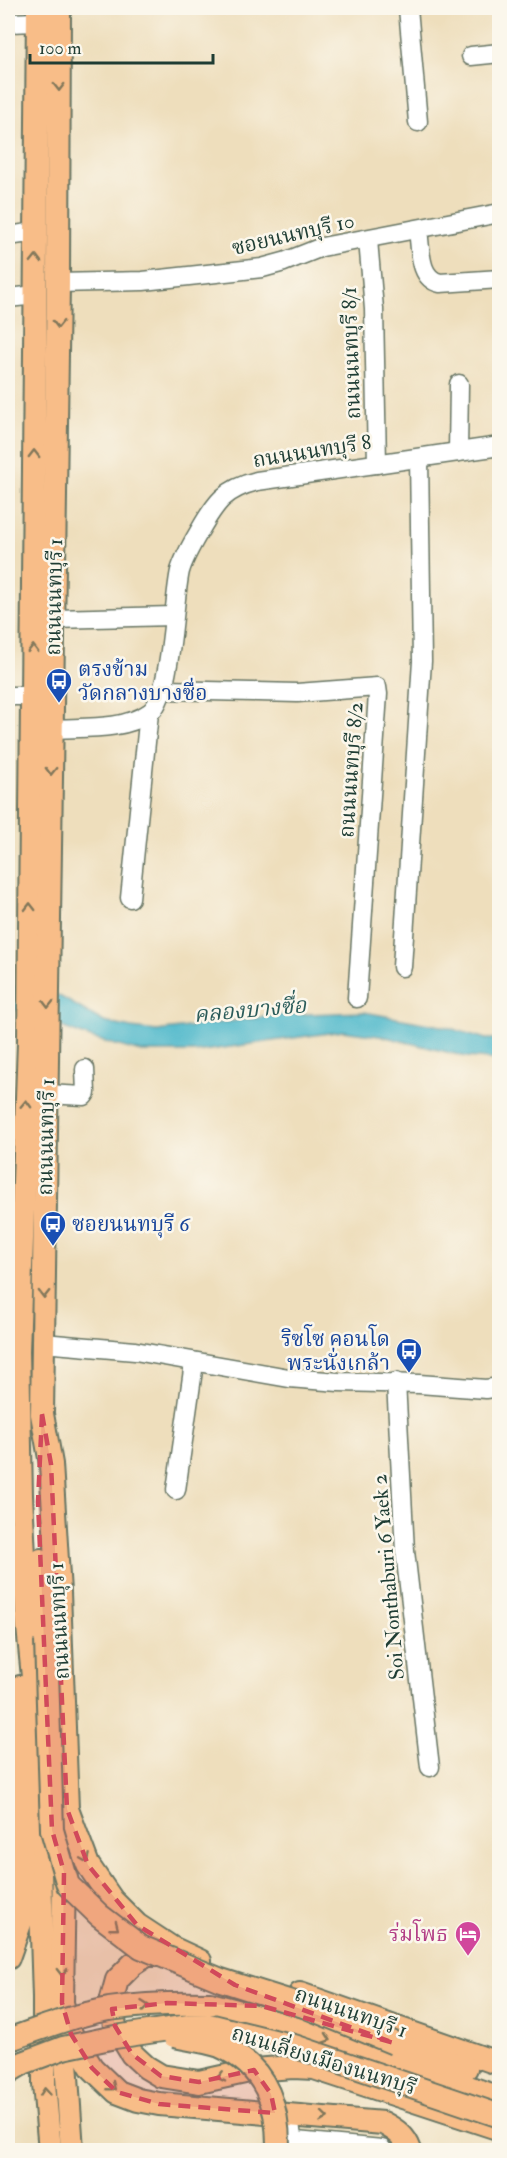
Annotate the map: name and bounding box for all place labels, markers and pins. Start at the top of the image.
place label: ตรงข้าม วัดกลางบางซื่อ [78,656,207,707]
bus stop icon: ตรงข้าม วัดกลางบางซื่อ [44,666,74,704]
bus stop icon: ซอยนนทบุรี 6 [38,1209,68,1247]
place label: ซอยนนทบุรี 6 [72,1211,191,1238]
place label: ริซโซ คอนโด พระนั่งเกล้า [281,1324,390,1377]
bus stop icon: ริซโซ คอนโด พระนั่งเกล้า [394,1336,424,1374]
place label: ร่มโพธ [389,1919,448,1948]
hotel icon: ร่มโพธ [453,1919,483,1957]

